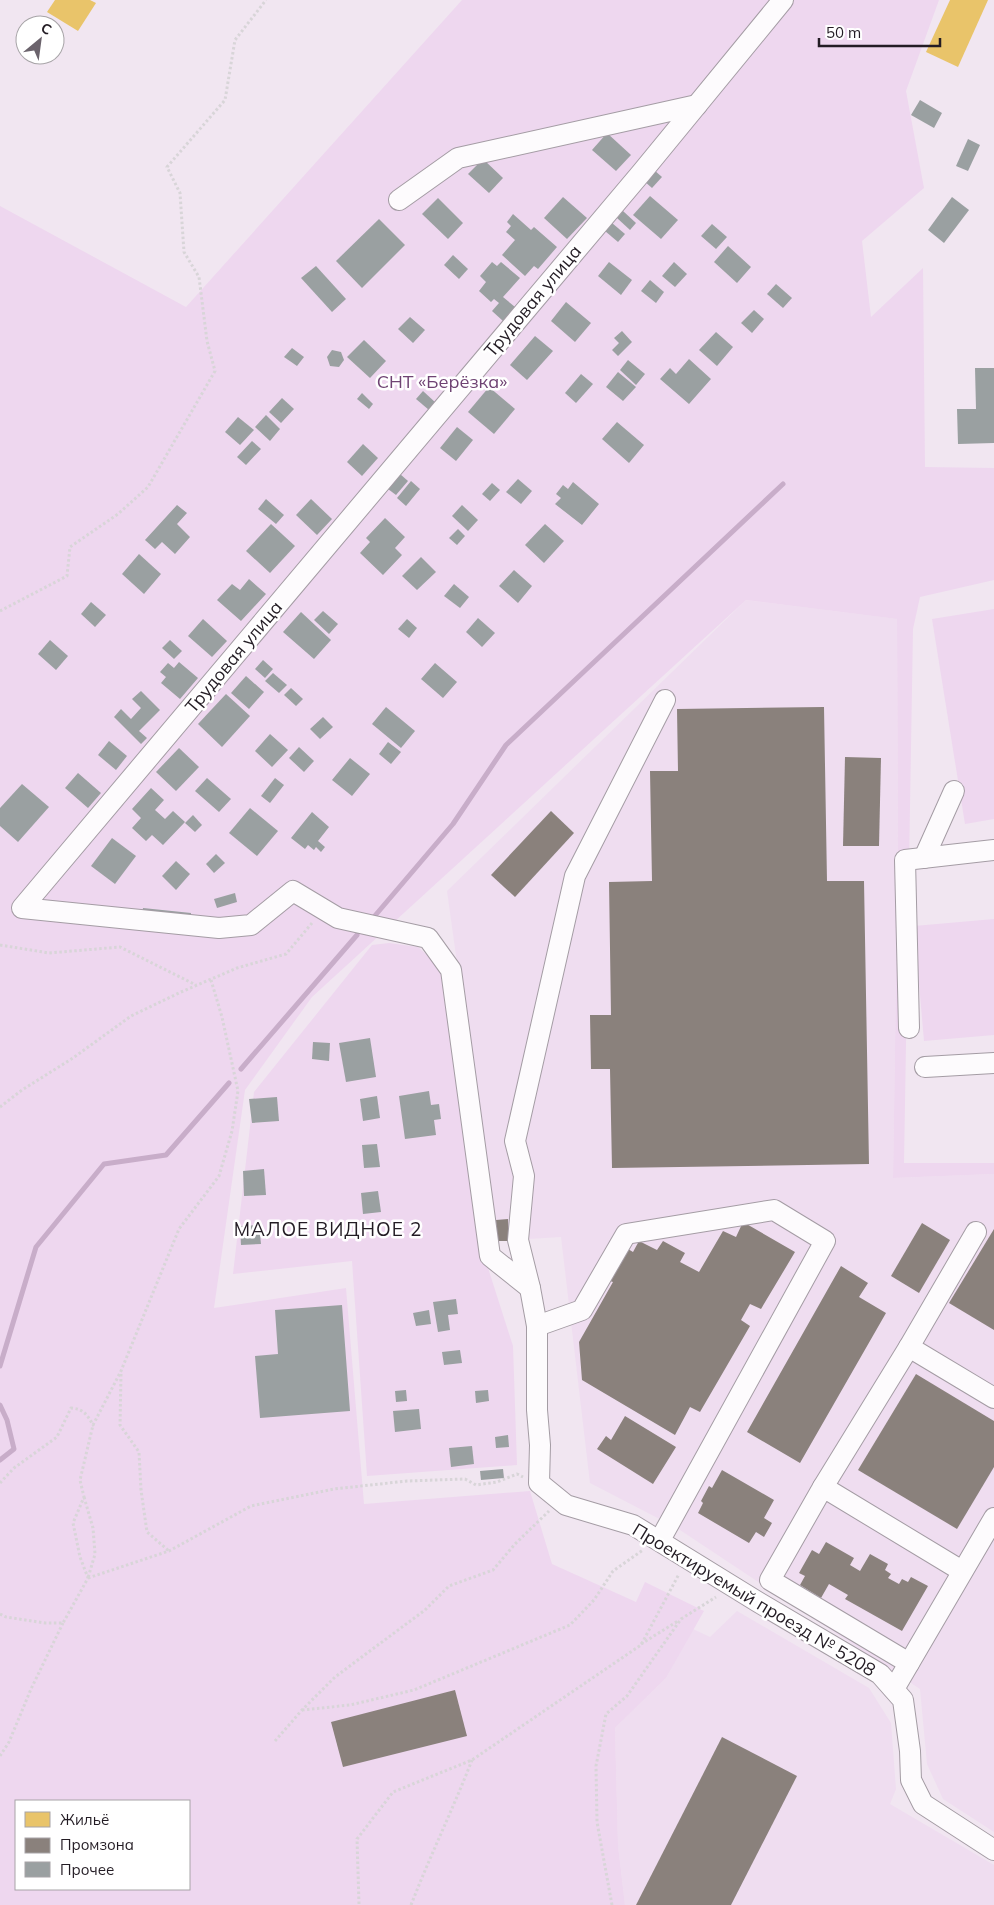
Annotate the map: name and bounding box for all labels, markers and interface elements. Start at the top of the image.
north arrow [15,15,65,65]
scale bar [819,15,940,47]
text: С [38,18,55,39]
text: 50 m [826,23,861,42]
street label: Трудовая улица [479,240,586,361]
park label: СНТ «Берёзка» [377,370,507,393]
street label: Трудовая улица [180,596,287,717]
district label: МАЛОЕ ВИДНОЕ 2 [234,1217,422,1241]
street label: Проектируемый проезд № 5208 [628,1518,880,1681]
legend [15,1800,190,1890]
text: Жильё [60,1810,109,1829]
text: Промзона [60,1835,134,1854]
text: Прочее [60,1860,114,1879]

